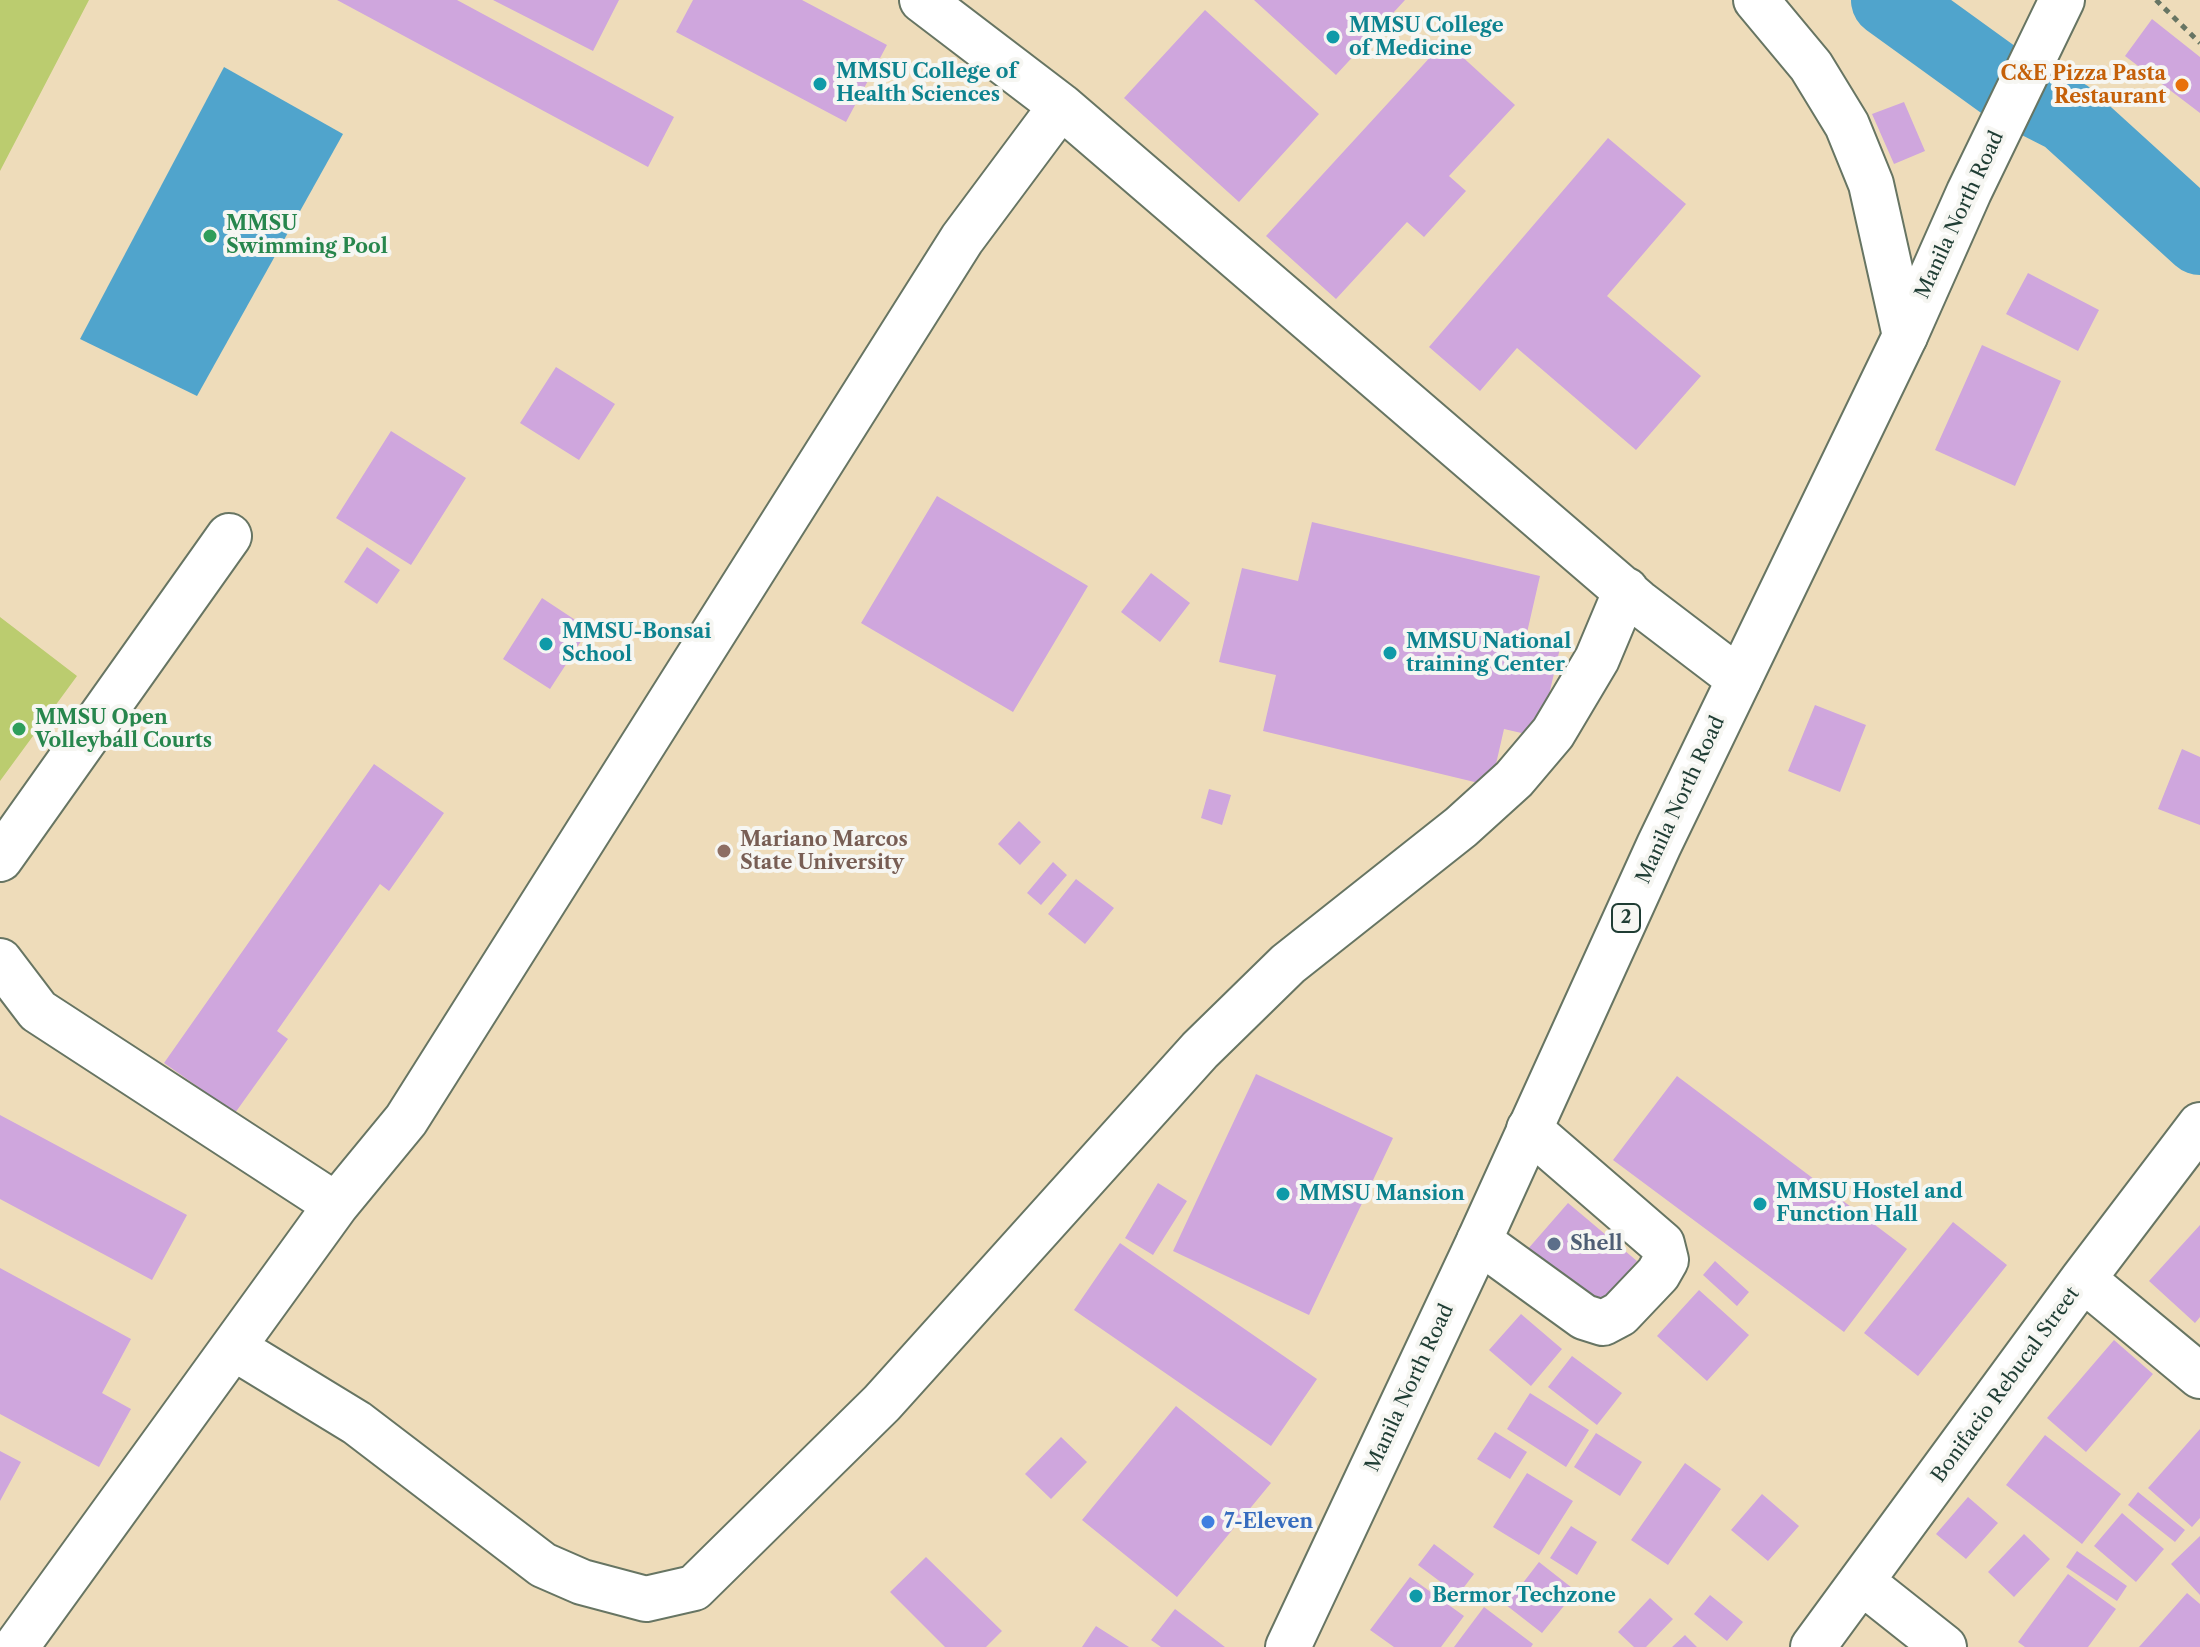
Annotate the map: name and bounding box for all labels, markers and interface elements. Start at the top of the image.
place label: MMSU College of Medicine [1349,14,1504,61]
marker: MMSU College of Medicine [1324,28,1342,46]
place label: MMSU College of Health Sciences [836,60,1017,107]
place label: C&E Pizza Pasta Restaurant [2000,62,2166,109]
marker: MMSU College of Health Sciences [811,75,829,93]
marker: C&E Pizza Pasta Restaurant [2173,76,2191,94]
street label: Manila North Road [1911,127,2009,303]
place label: MMSU Swimming Pool [226,212,388,259]
marker: MMSU Swimming Pool [201,227,219,245]
place label: MMSU-Bonsai School [562,620,711,667]
place label: MMSU National training Center [1406,630,1571,677]
marker: MMSU-Bonsai School [537,635,555,653]
marker: MMSU National training Center [1381,644,1399,662]
place label: MMSU Open Volleyball Courts [35,706,212,753]
street label: Manila North Road [1632,712,1730,888]
marker: MMSU Open Volleyball Courts [10,720,28,738]
place label: Mariano Marcos State University [740,828,908,875]
marker: Mariano Marcos State University [715,842,733,860]
road number: 2 [1612,904,1640,932]
place label: MMSU Hostel and Function Hall [1776,1180,1963,1227]
place label: MMSU Mansion [1299,1182,1465,1206]
marker: MMSU Mansion [1274,1185,1292,1203]
marker: MMSU Hostel and Function Hall [1751,1195,1769,1213]
place label: Shell [1570,1232,1623,1256]
marker: Shell [1545,1235,1563,1253]
street label: Bonifacio Rebucal Street [1927,1283,2085,1487]
street label: Manila North Road [1361,1300,1459,1476]
place label: 7-Eleven [1224,1510,1313,1534]
marker: 7-Eleven [1199,1513,1217,1531]
place label: Bermor Techzone [1432,1584,1616,1608]
marker: Bermor Techzone [1407,1587,1425,1605]

